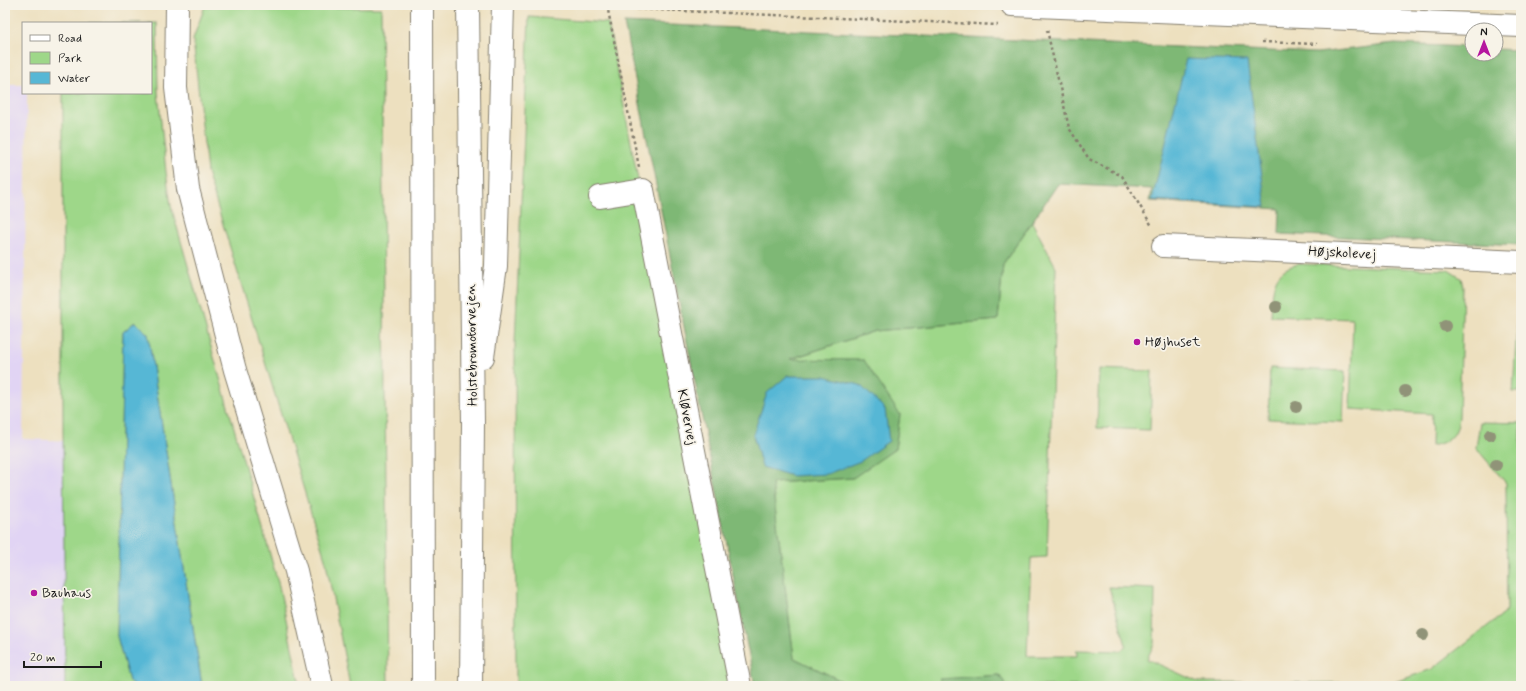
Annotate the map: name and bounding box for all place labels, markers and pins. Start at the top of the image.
place label: Højhuset [1145,333,1201,351]
marker: Højhuset [1132,337,1142,347]
place label: Bauhaus [42,584,91,602]
marker: Bauhaus [29,588,39,598]

